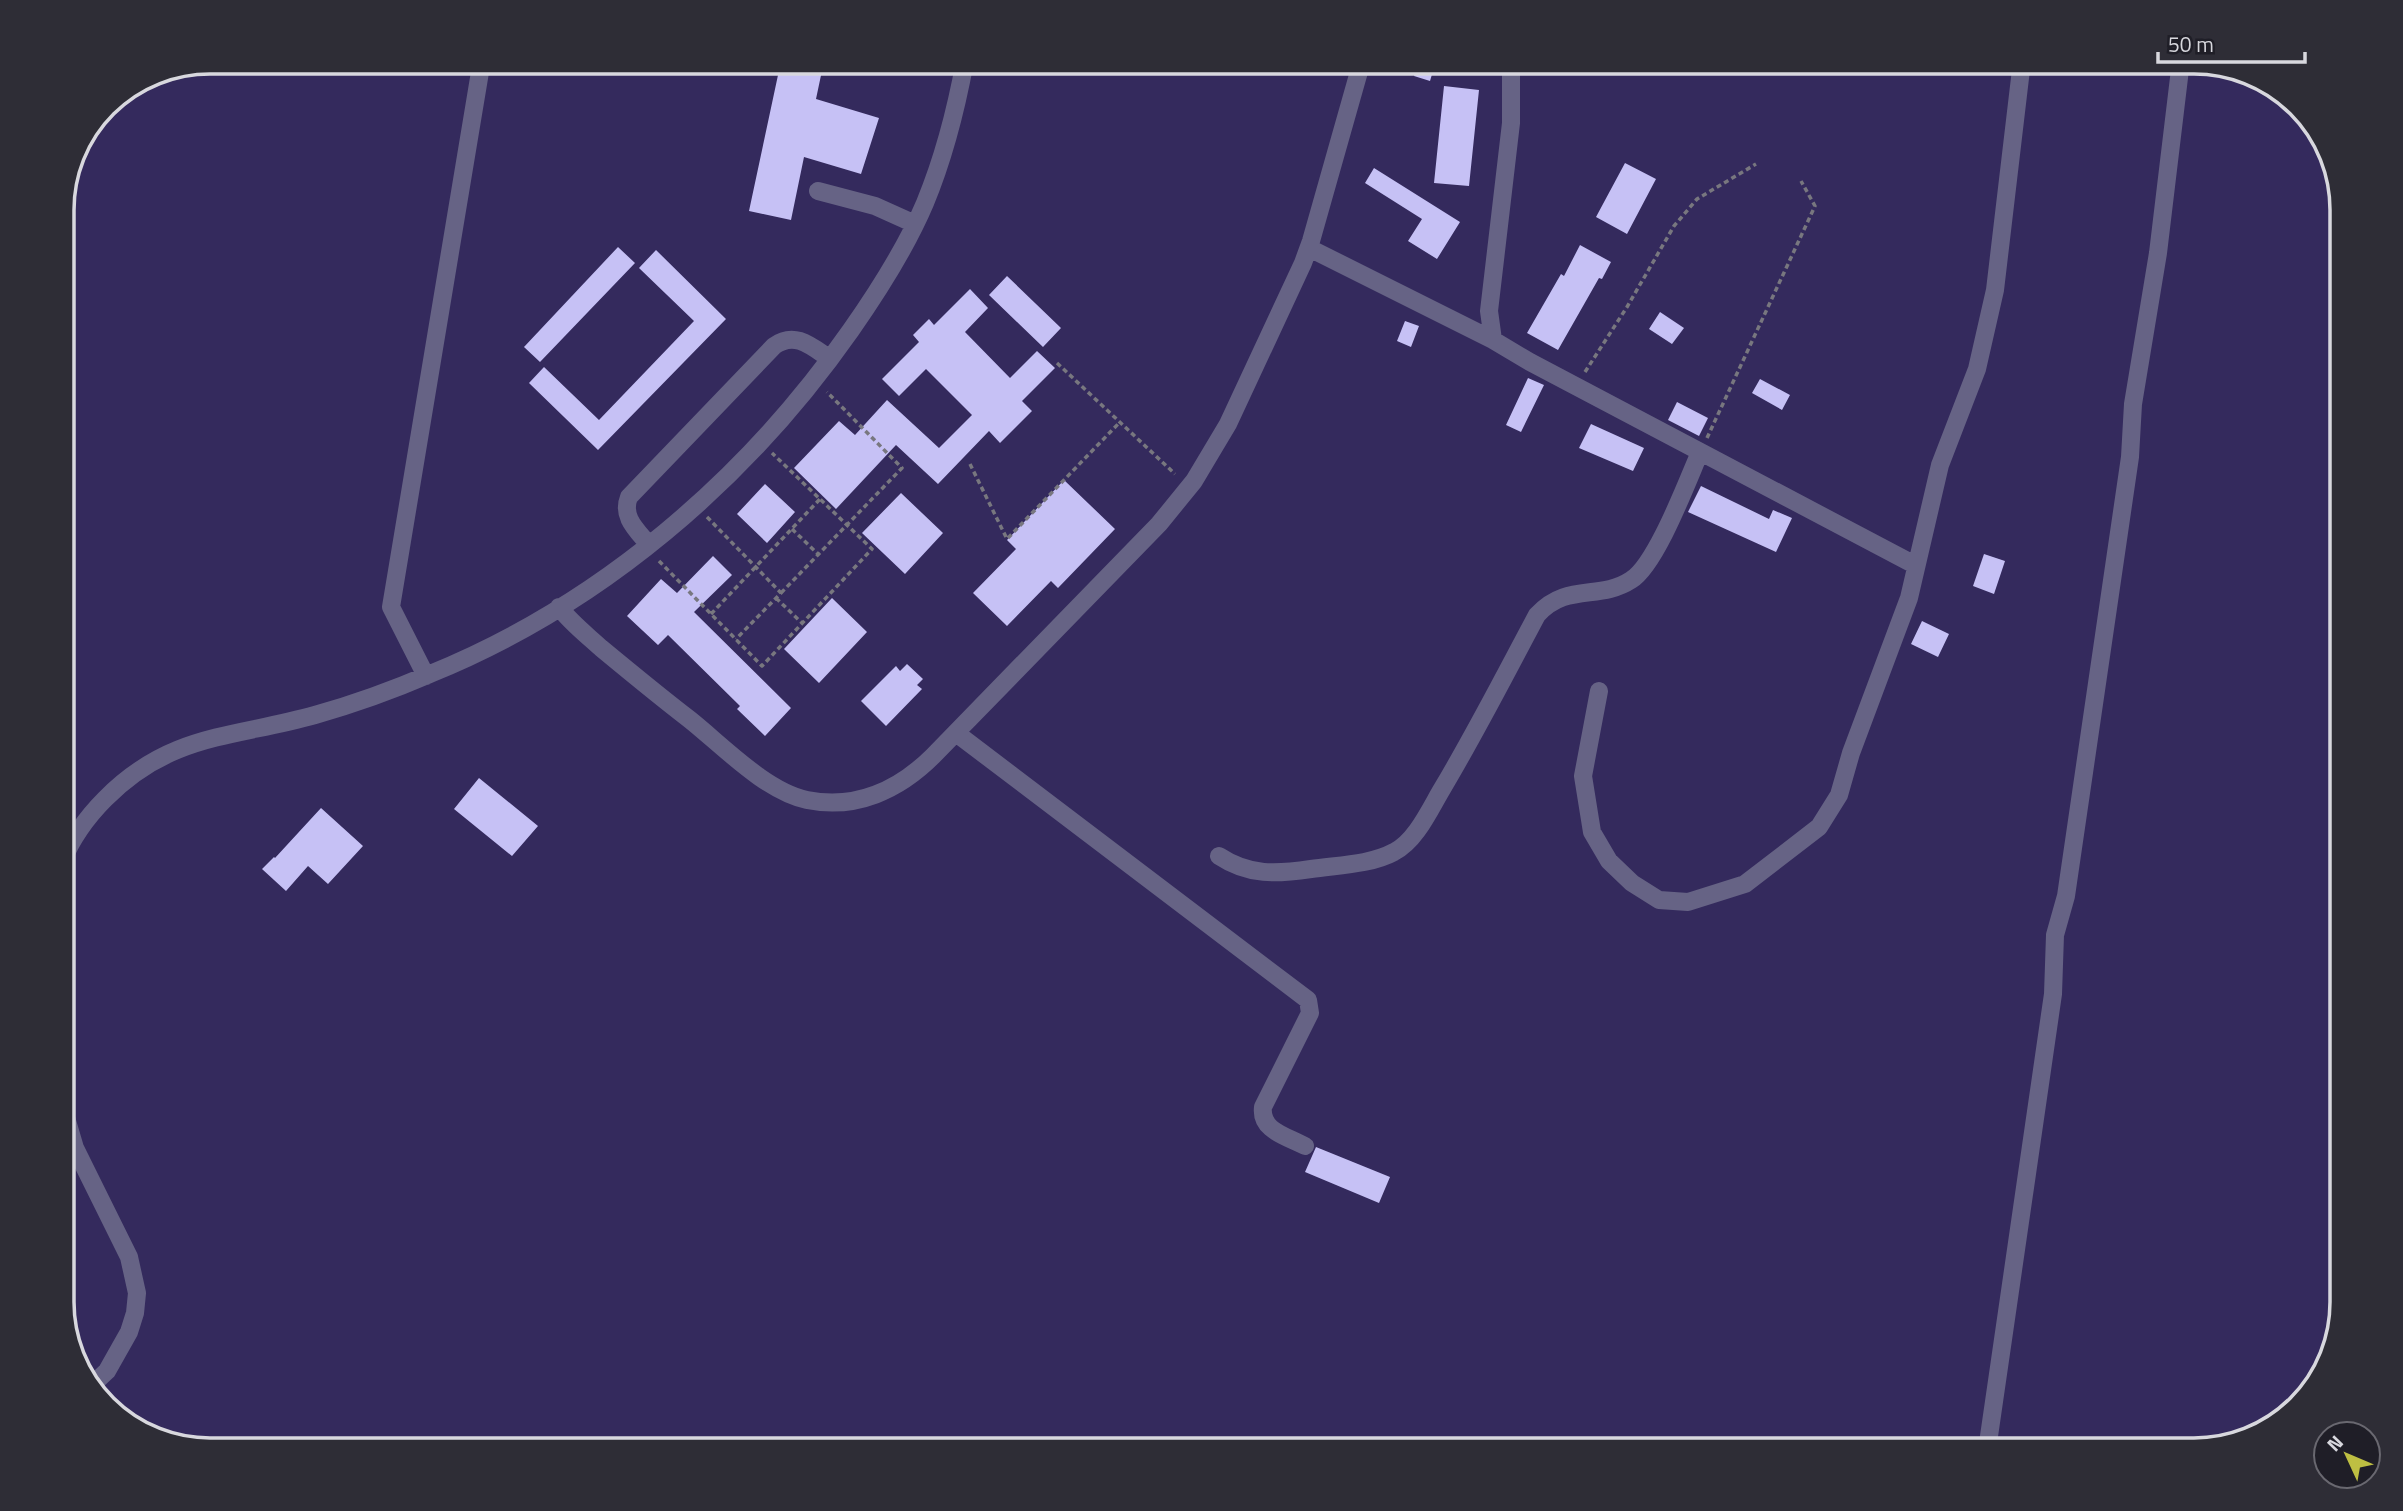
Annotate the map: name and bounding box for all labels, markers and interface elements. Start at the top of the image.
scale bar [2158,21,2305,65]
text: 50 m [2168,28,2214,60]
north arrow [2312,1420,2382,1490]
text: N [2319,1428,2349,1458]

